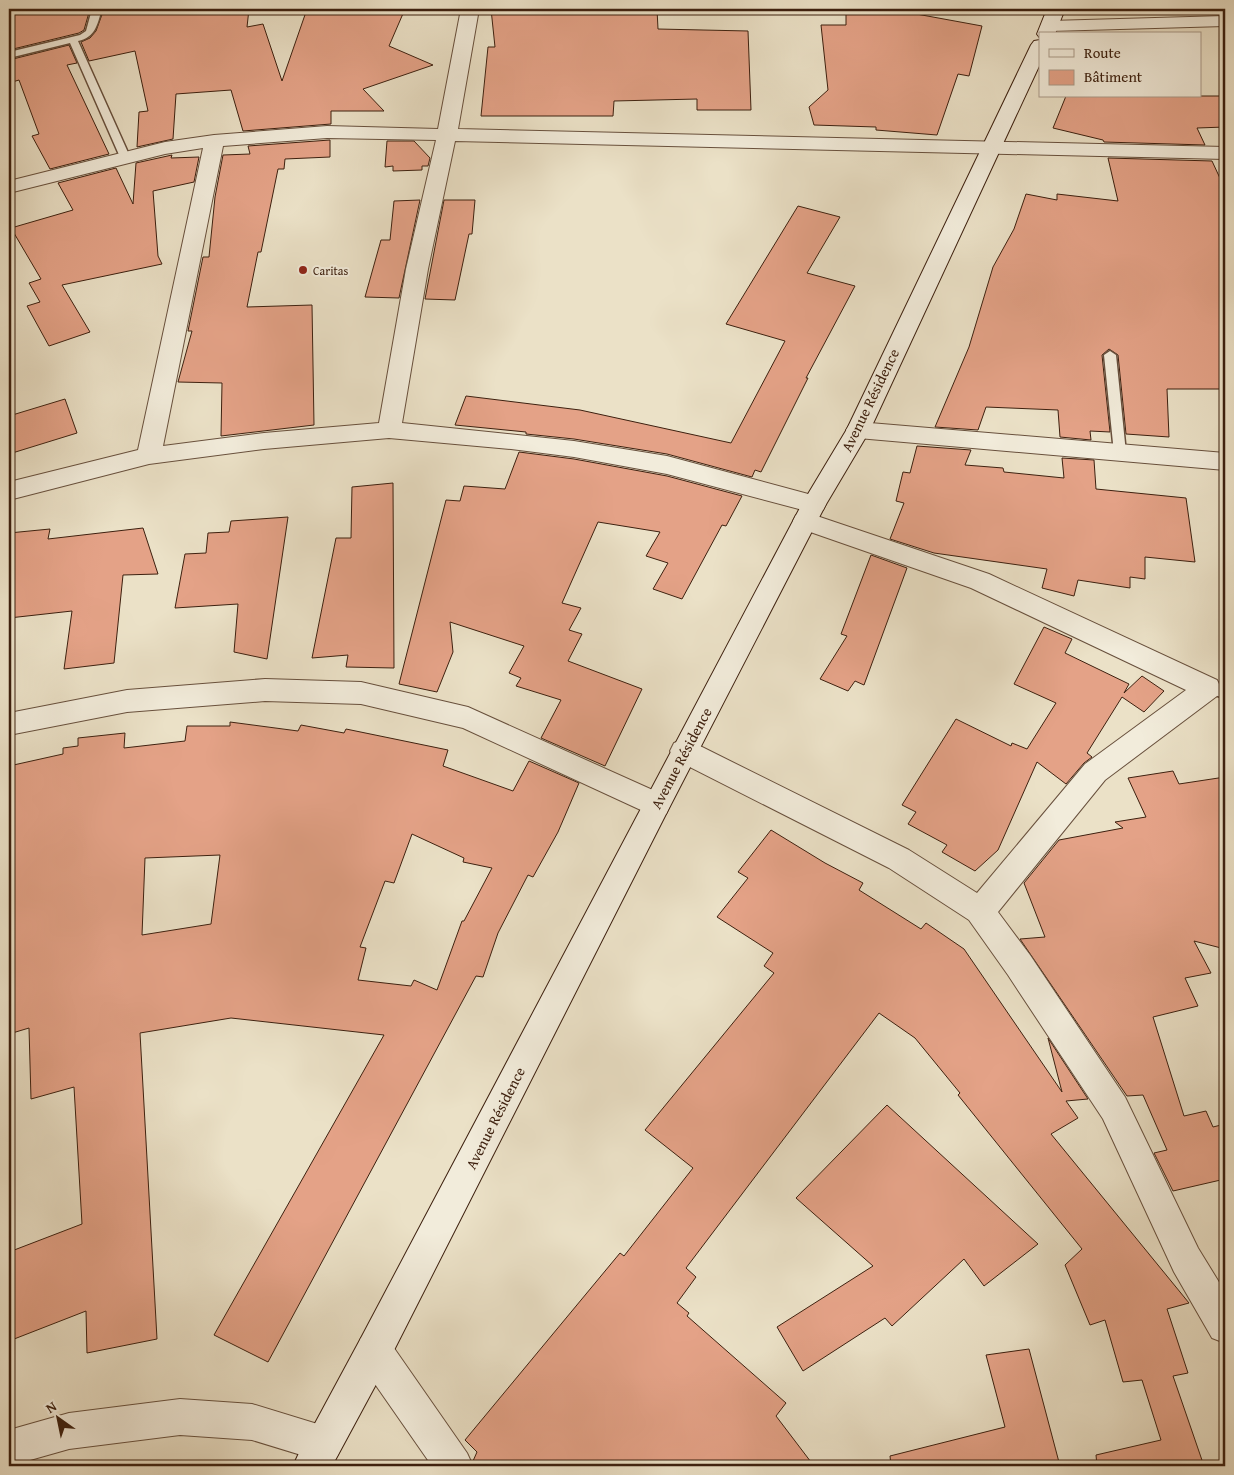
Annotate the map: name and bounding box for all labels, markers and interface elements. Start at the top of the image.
legend [1039,32,1202,98]
text: Route [1084,42,1121,63]
text: Bâtiment [1084,66,1143,87]
place label: Caritas [313,262,348,279]
marker: Caritas [297,264,309,276]
street label: Avenue Résidence [836,345,904,455]
street label: Avenue Résidence [645,703,717,813]
street label: Avenue Résidence [460,1063,530,1173]
north arrow [32,1392,82,1442]
text: N [42,1396,61,1418]

